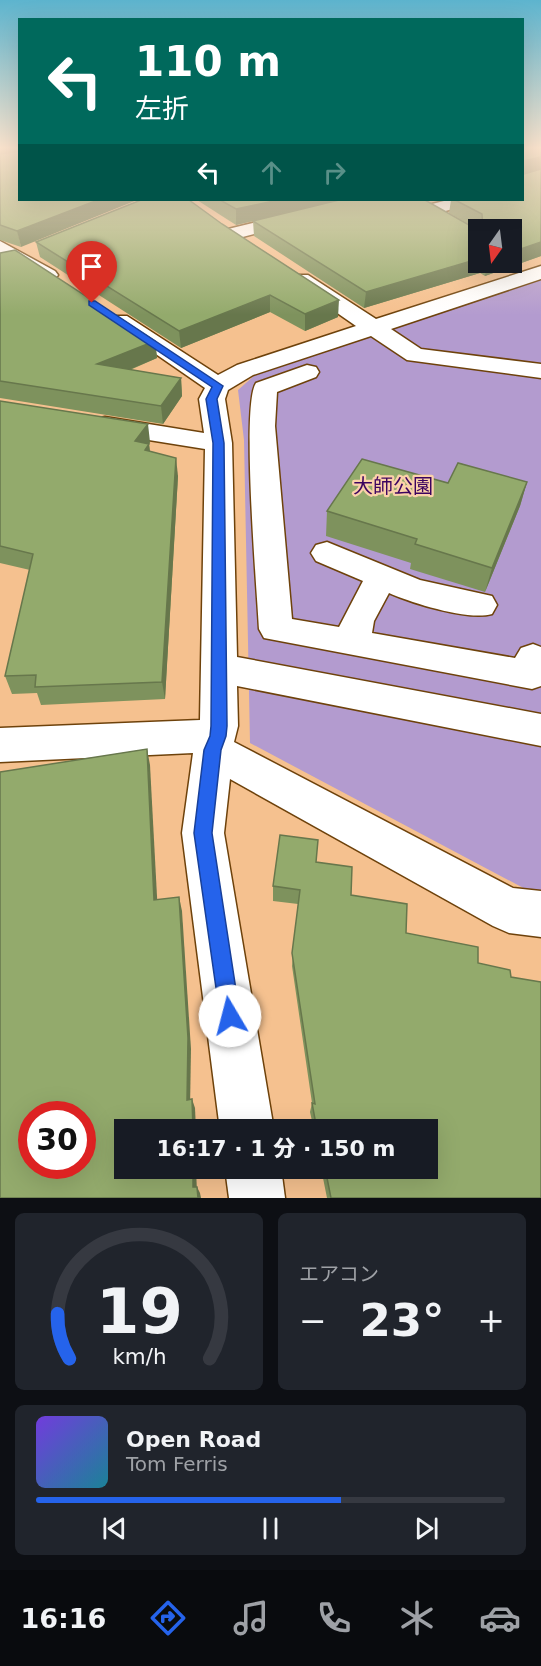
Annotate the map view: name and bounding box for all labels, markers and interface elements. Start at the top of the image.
text: 110 m [135,37,281,86]
icon: left [36,42,114,120]
text: 左折 [135,93,189,124]
icon: left [192,156,225,189]
icon: ahead [255,156,288,189]
icon: right [318,156,351,189]
north arrow [468,219,522,273]
map controls [468,219,522,273]
pin [66,241,117,303]
icon: arrive [75,250,108,283]
park label: 大師公園 [353,474,433,498]
position arrow [198,984,262,1048]
speed limit sign: 30 [18,1101,96,1179]
text: 16:17 · 1 分 · 150 m [157,1136,395,1161]
text: エアコン [299,1262,379,1286]
text: 19 [96,1275,182,1348]
text: 23° [359,1294,445,1347]
text: − [299,1301,327,1340]
text: + [477,1301,505,1340]
text: km/h [112,1344,166,1369]
text: Open Road [126,1427,261,1452]
text: Tom Ferris [126,1452,228,1476]
icon: previous [98,1512,131,1545]
icon: pause [254,1512,287,1545]
icon: next [410,1512,443,1545]
icon: directions [147,1597,189,1639]
icon: music [230,1597,272,1639]
icon: phone [313,1597,355,1639]
icon: climate [396,1597,438,1639]
icon: car [479,1597,521,1639]
text: 16:16 [20,1603,106,1634]

